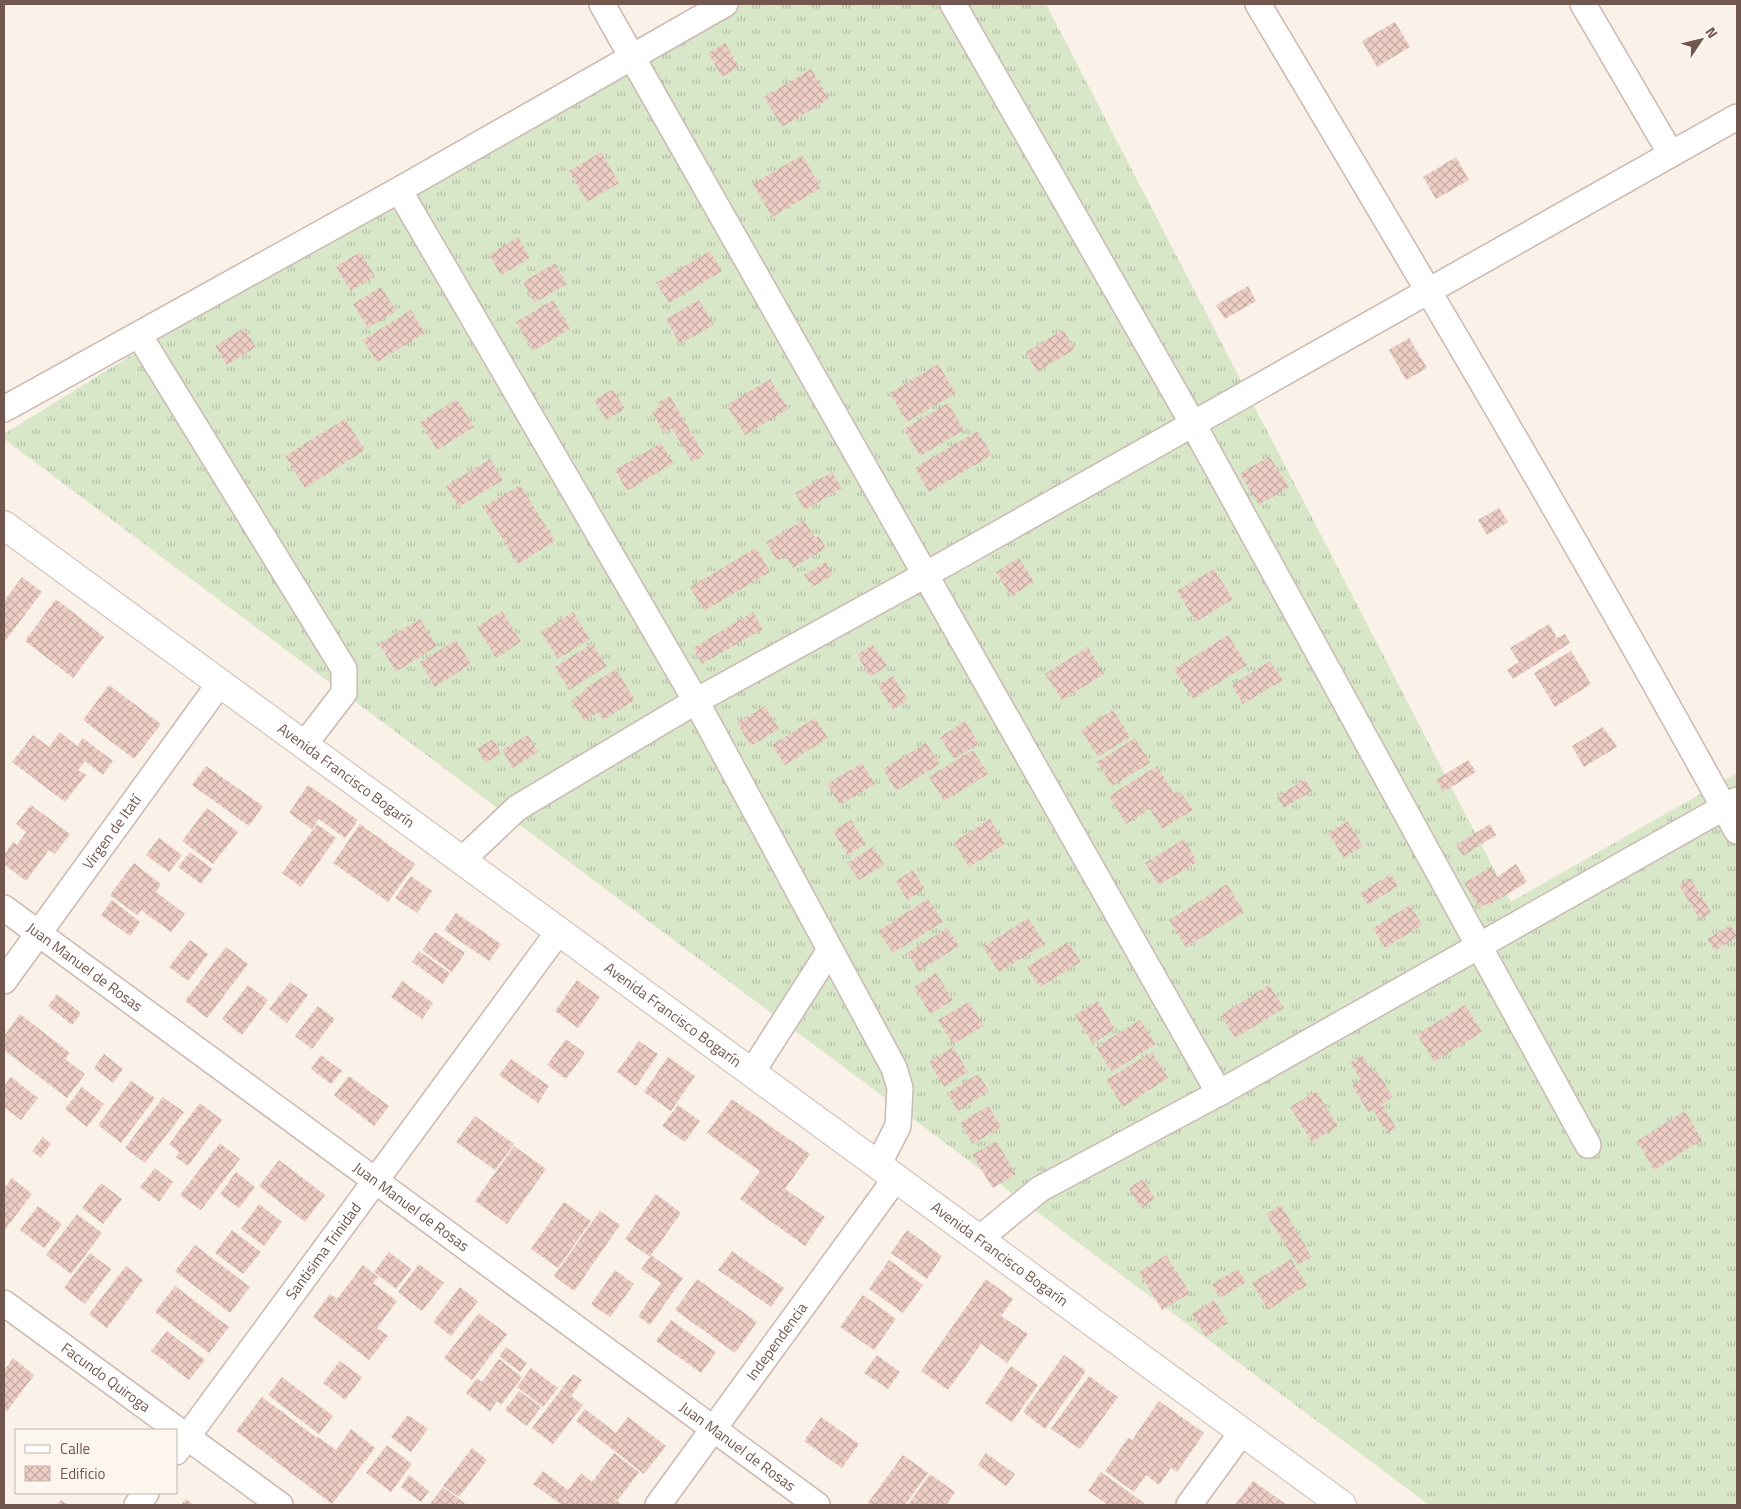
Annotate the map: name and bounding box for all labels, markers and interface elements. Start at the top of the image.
north arrow [1676,15,1726,65]
text: N [1701,22,1723,42]
street label: Avenida Francisco Bogarín [273,717,420,833]
street label: Virgen de Itatí [77,788,148,874]
street label: Juan Manuel de Rosas [22,916,148,1017]
street label: Avenida Francisco Bogarín [600,956,747,1073]
street label: Juan Manuel de Rosas [348,1156,474,1257]
street label: Avenida Francisco Bogarín [926,1196,1073,1312]
street label: Santisima Trinidad [280,1198,367,1305]
street label: Independencia [740,1297,813,1385]
street label: Facundo Quiroga [56,1336,156,1418]
street label: Juan Manuel de Rosas [675,1396,801,1497]
legend [15,1429,178,1494]
text: Calle [60,1437,90,1460]
text: Edificio [60,1462,105,1485]

